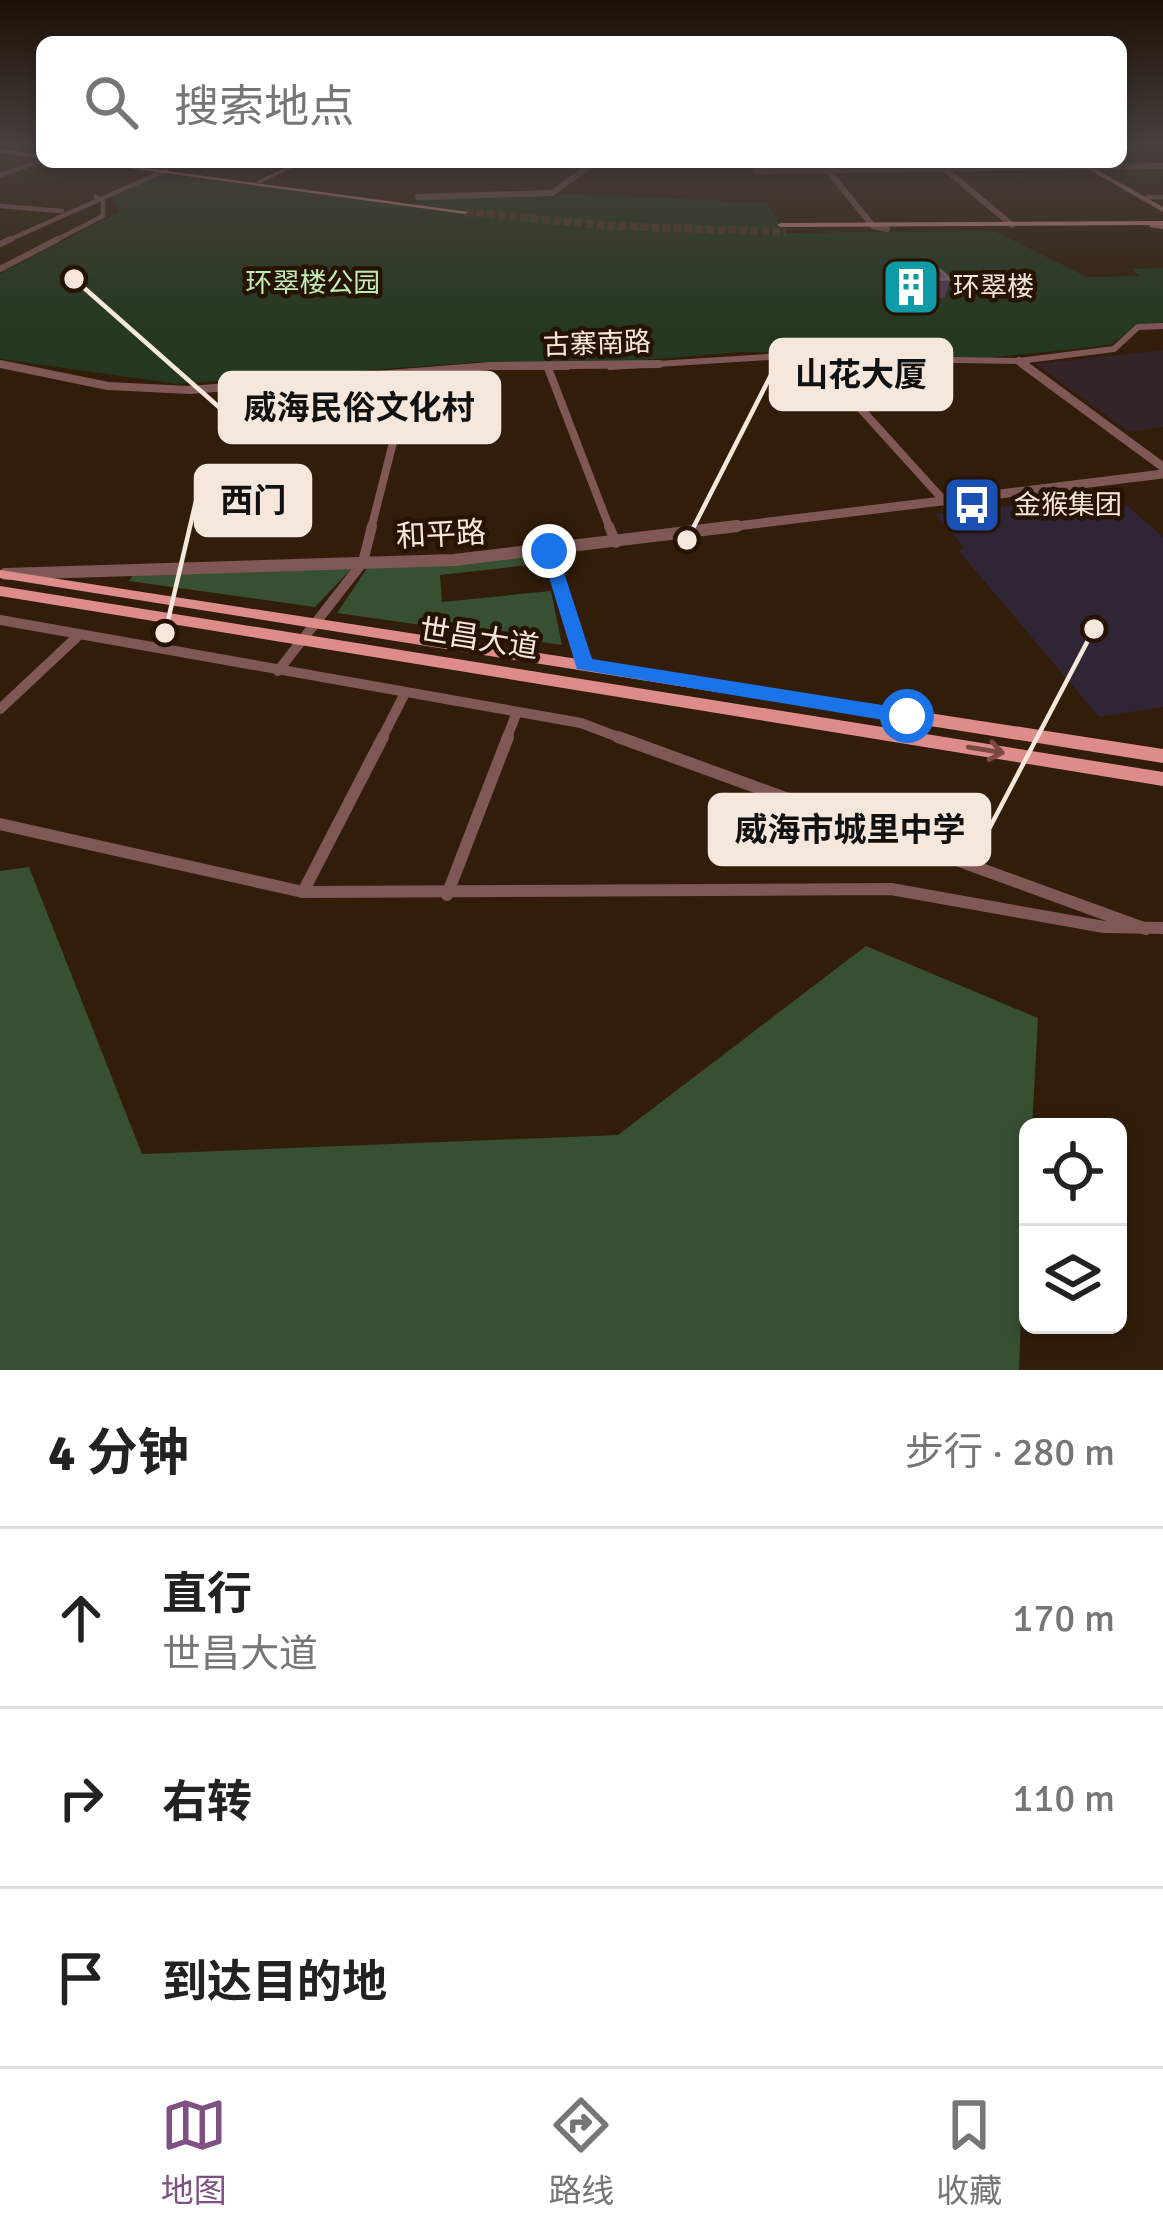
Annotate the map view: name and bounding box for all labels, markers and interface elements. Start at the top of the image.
search box [36,36,1127,168]
icon: search [78,69,144,135]
text: 搜索地点 [174,80,354,135]
building icon: 环翠楼 [880,256,942,318]
park label: 环翠楼公园 [246,267,381,300]
place label: 环翠楼 [953,271,1034,304]
street label: 古寨南路 [542,326,652,362]
callout: 山花大厦 [771,340,951,409]
text: 山花大厦 [795,355,927,396]
callout: 威海民俗文化村 [220,373,499,442]
text: 威海民俗文化村 [244,388,475,429]
callout: 西门 [196,466,310,535]
bus stop icon: 金猴集团 [941,474,1003,536]
text: 西门 [220,481,286,522]
place label: 金猴集团 [1014,489,1122,522]
street label: 和平路 [395,514,487,556]
route end [522,524,576,578]
street label: 世昌大道 [417,611,541,667]
route start [880,689,934,743]
one-way arrow [966,740,1005,763]
callout: 威海市城里中学 [710,795,989,864]
text: 威海市城里中学 [735,810,966,851]
map controls [1019,1118,1127,1334]
button: locate [1019,1118,1127,1226]
button: layers [1019,1226,1127,1334]
text: 4 分钟 [48,1422,189,1485]
text: 步行 · 280 m [905,1428,1115,1476]
text: 直行 [162,1567,252,1622]
icon: ahead [48,1585,114,1651]
text: 170 m [1012,1594,1115,1642]
text: 世昌大道 [162,1630,318,1678]
icon: right [48,1765,114,1831]
text: 110 m [1012,1774,1115,1822]
text: 右转 [162,1775,252,1830]
icon: arrive [48,1945,114,2011]
text: 到达目的地 [162,1955,387,2010]
tab: 地图 [161,2092,227,2212]
tab: 路线 [548,2092,614,2212]
tab: 收藏 [936,2092,1002,2212]

